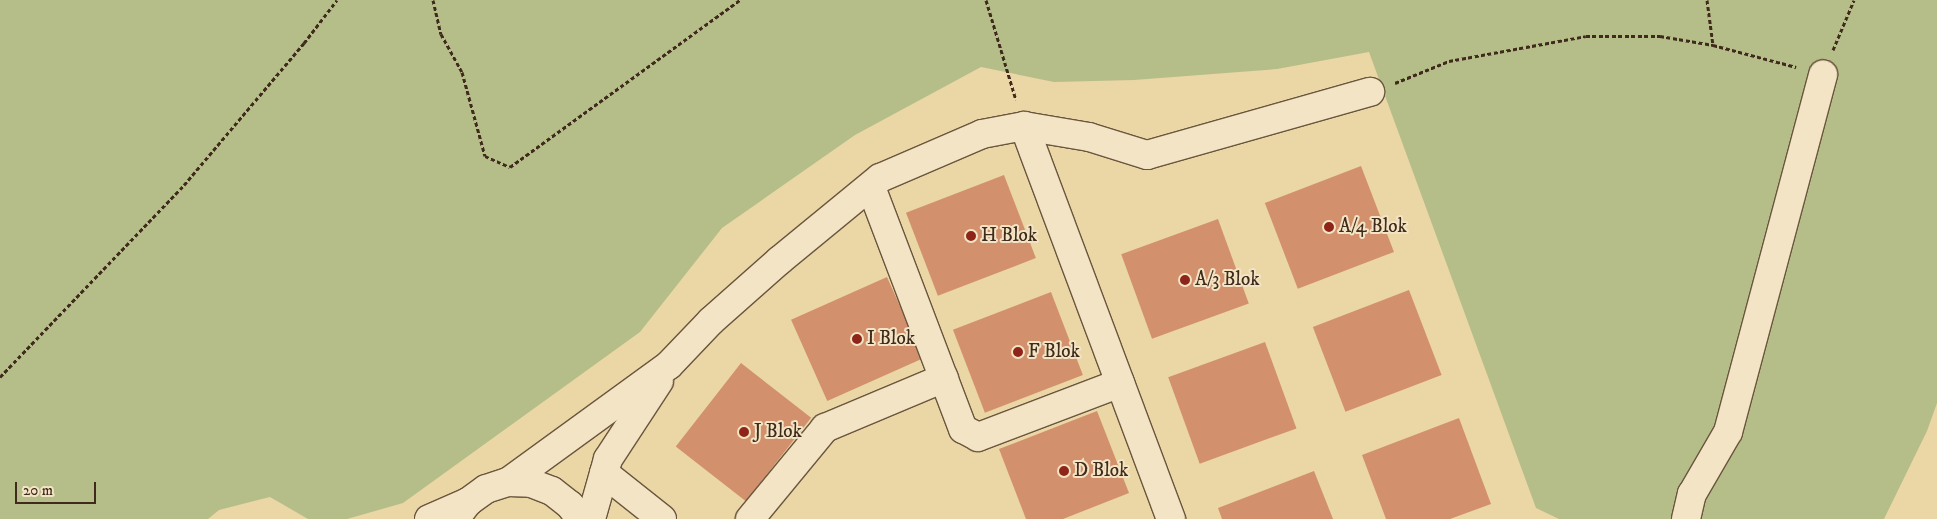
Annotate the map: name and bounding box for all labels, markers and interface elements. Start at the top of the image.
place label: A/4 Blok [1339,216,1407,238]
marker: A/4 Blok [1323,221,1335,233]
place label: H Blok [981,225,1037,247]
marker: H Blok [965,230,977,242]
place label: A/3 Blok [1195,269,1260,291]
marker: A/3 Blok [1179,274,1191,286]
place label: I Blok [867,328,915,350]
marker: I Blok [851,333,863,345]
place label: F Blok [1028,341,1080,363]
marker: F Blok [1012,346,1024,358]
place label: J Blok [754,421,802,443]
marker: J Blok [738,426,750,438]
place label: D Blok [1074,460,1128,482]
marker: D Blok [1058,465,1070,477]
scale bar [18,472,99,504]
text: 20 m [23,481,53,500]

